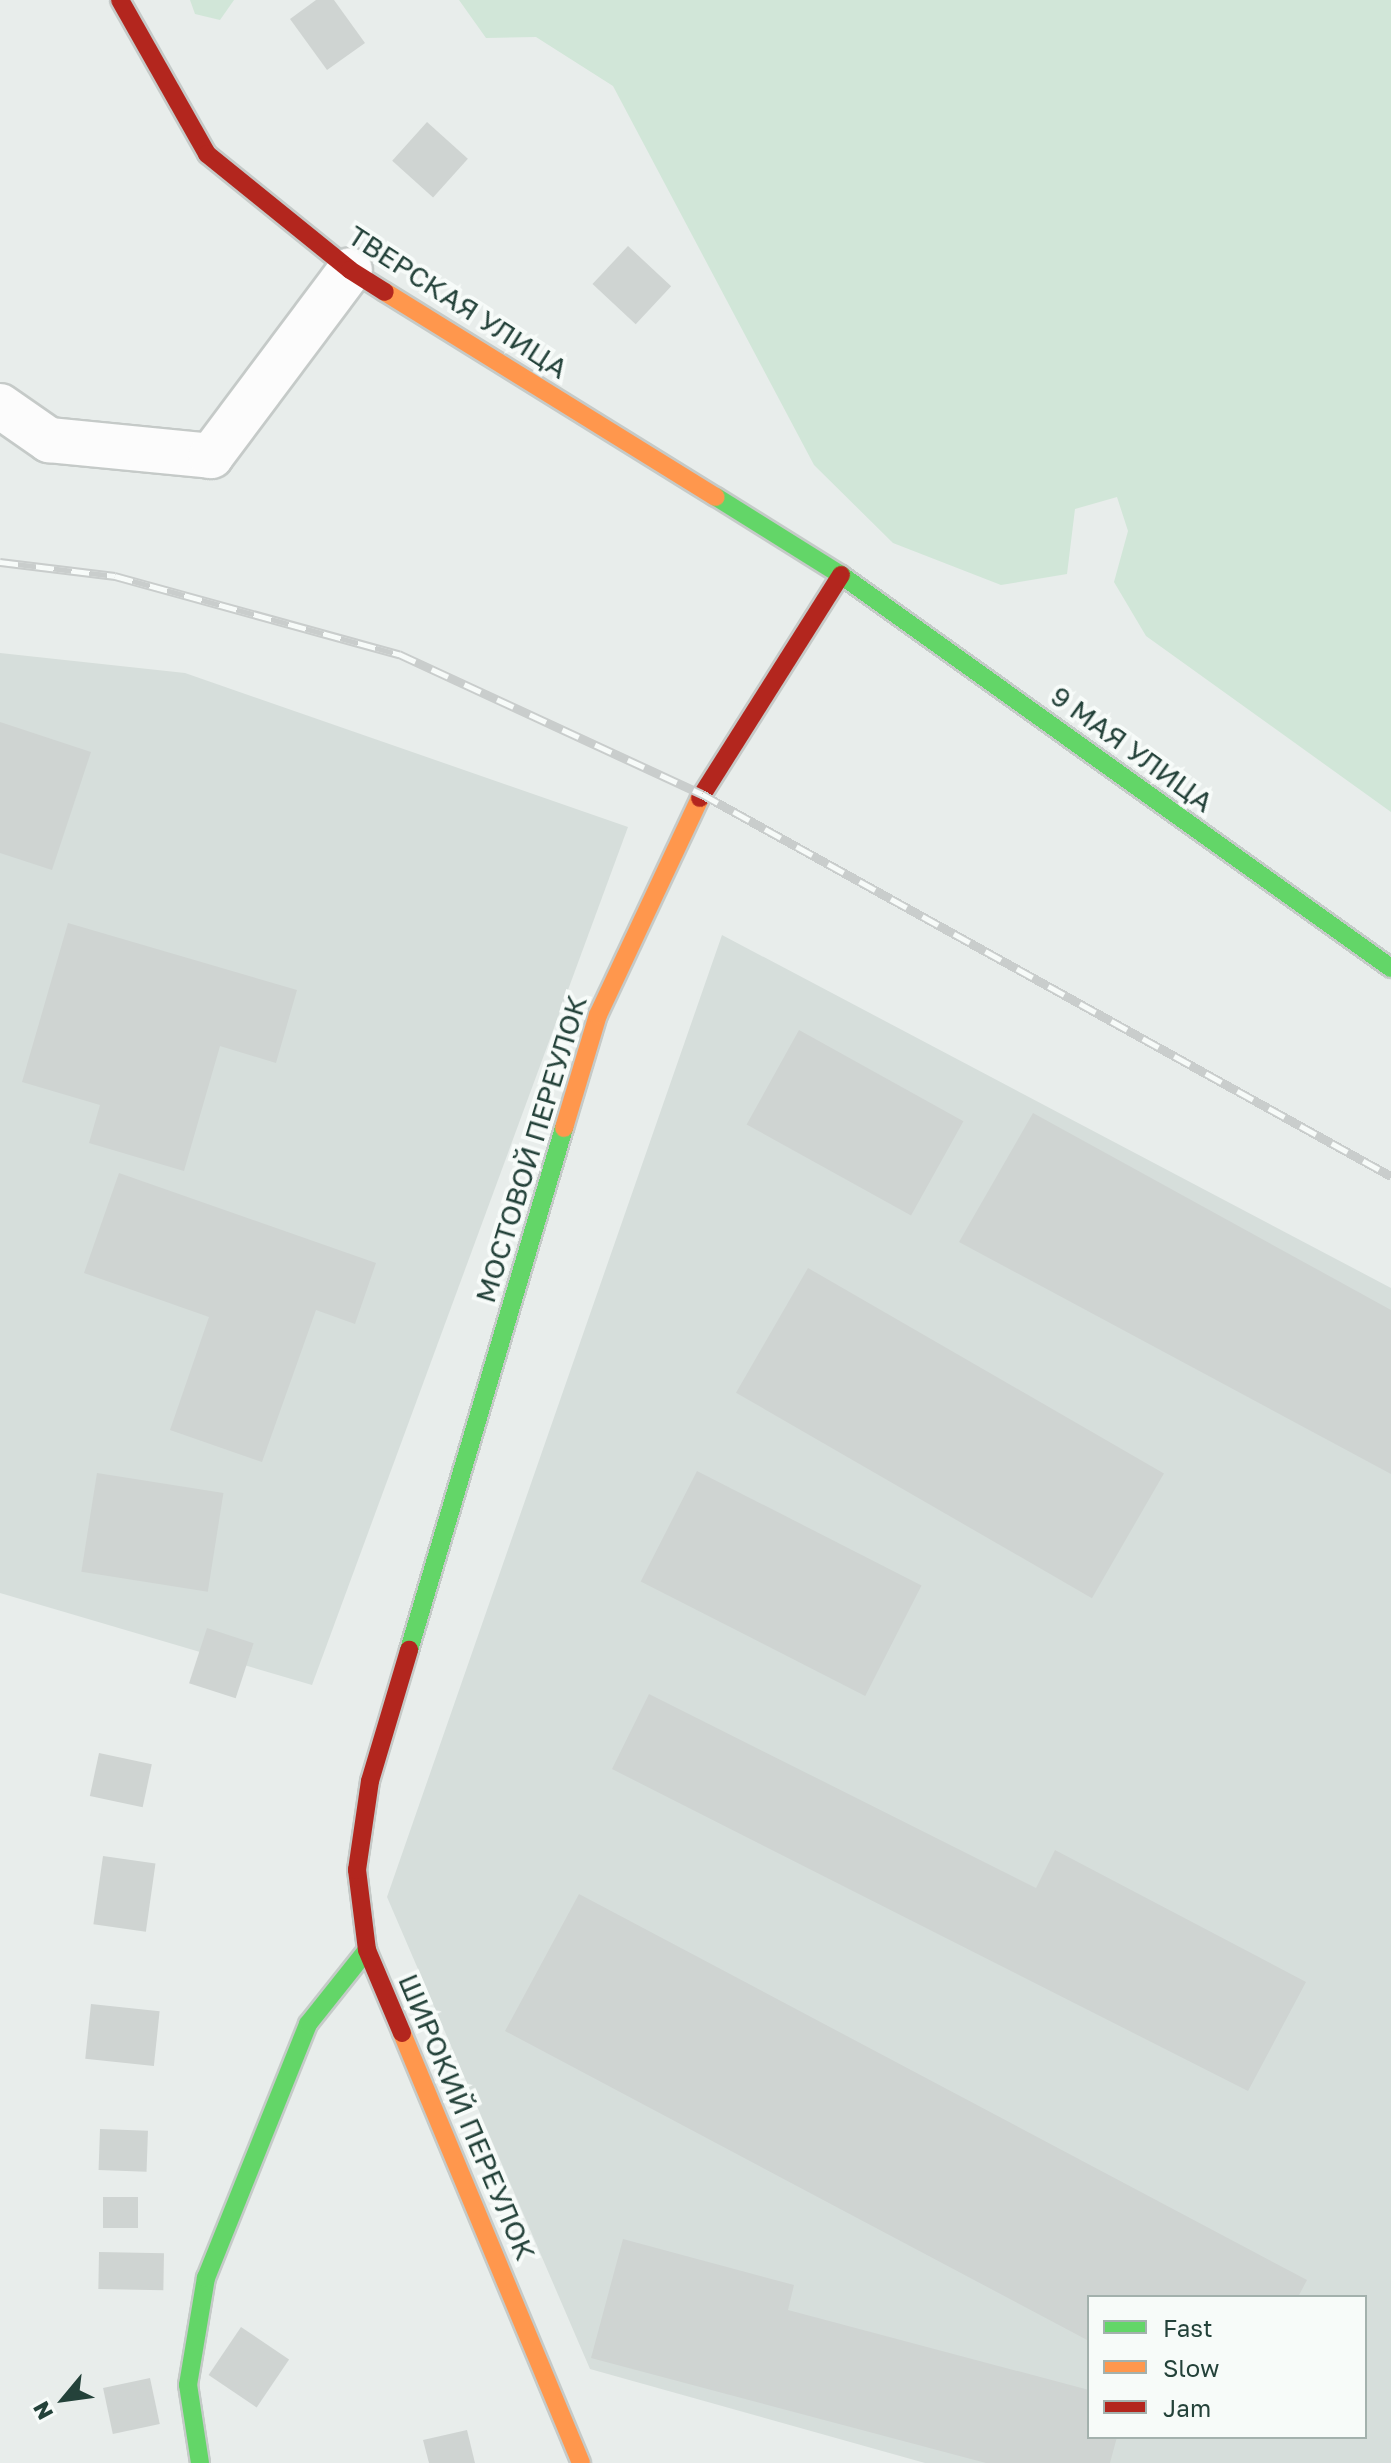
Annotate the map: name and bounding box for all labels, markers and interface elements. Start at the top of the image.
street label: ТВЕРСКАЯ УЛИЦА [342,218,574,386]
street label: 9 МАЯ УЛИЦА [1044,679,1220,819]
street label: МОСТОВОЙ ПЕРЕУЛОК [468,991,594,1307]
street label: ШИРОКИЙ ПЕРЕУЛОК [391,1969,543,2265]
legend [1087,2295,1367,2439]
text: Fast [1163,2313,1213,2342]
text: Slow [1163,2353,1219,2382]
north arrow [24,2359,104,2439]
text: Jam [1163,2393,1211,2422]
text: N [27,2397,58,2425]

